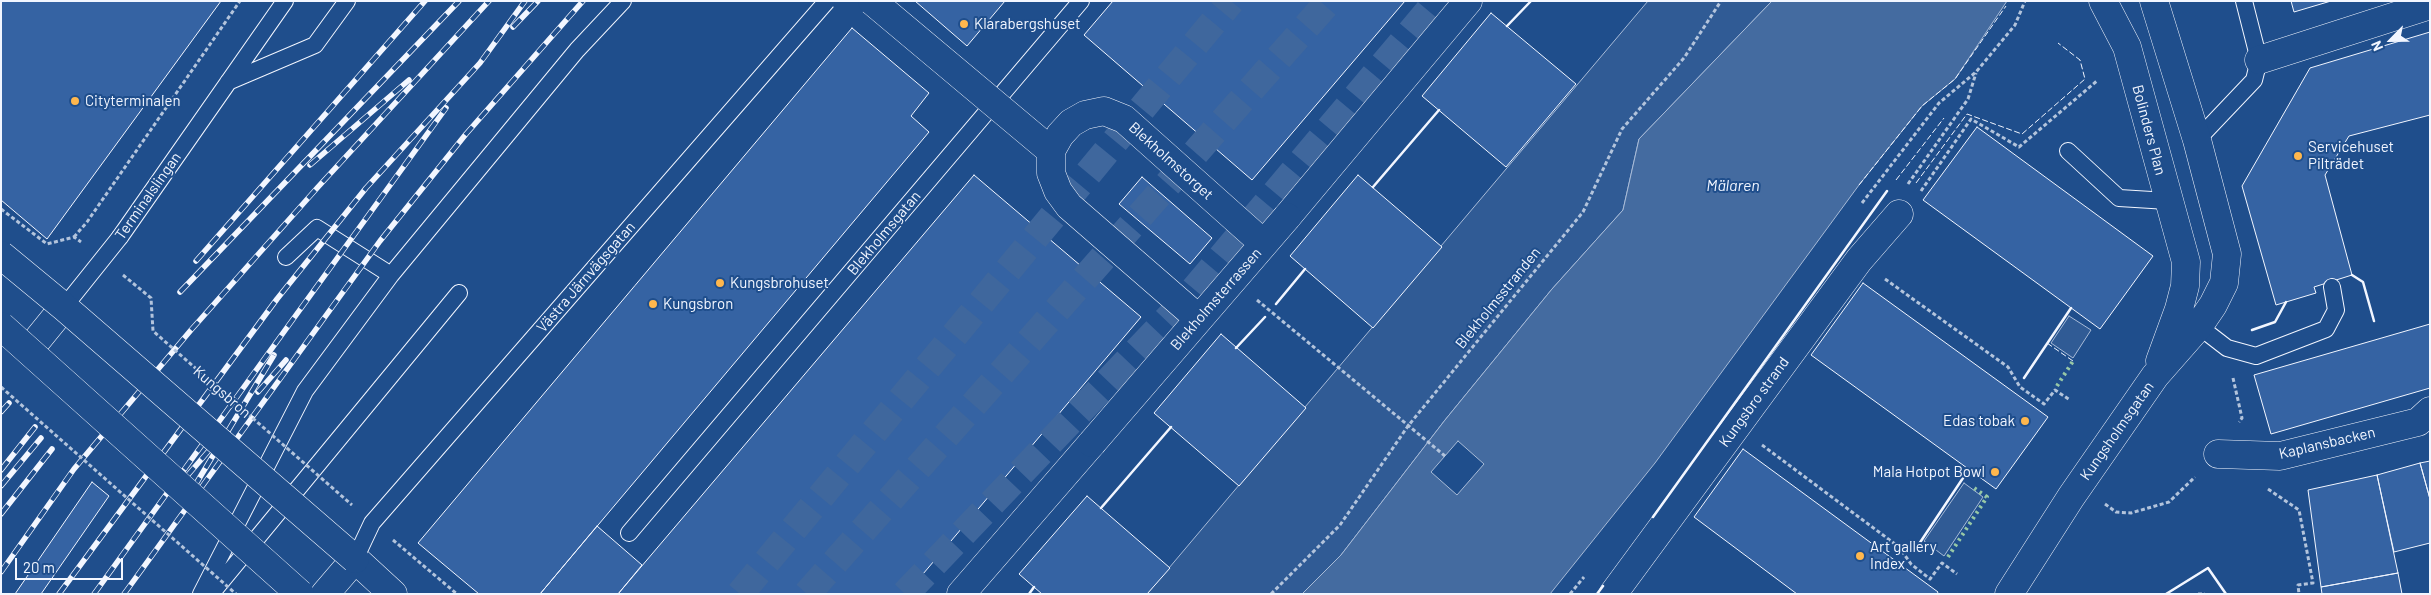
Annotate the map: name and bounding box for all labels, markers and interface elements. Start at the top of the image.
place label: Klarabergshuset [974,15,1081,33]
north arrow [2366,15,2416,65]
marker: Klarabergshuset [958,18,970,30]
text: N [2367,38,2386,54]
street label: Bolinders Plan [2128,83,2170,177]
place label: Cityterminalen [85,92,181,110]
marker: Cityterminalen [69,95,81,107]
street label: Blekholmstorget [1125,118,1217,204]
place label: Servicehuset Pilträdet [2308,138,2394,173]
street label: Terminalslingan [111,149,185,243]
marker: Servicehuset Pilträdet [2292,150,2304,162]
water label: Mälaren [1706,176,1760,196]
street label: Blekholmsgatan [844,187,924,279]
street label: Västra Järnvägsgatan [533,218,639,336]
street label: Blekholmsterrassen [1167,244,1265,354]
street label: Blekholmsstranden [1452,244,1544,352]
place label: Kungsbrohuset [730,274,829,292]
marker: Kungsbrohuset [714,277,726,289]
place label: Kungsbron [663,295,733,313]
marker: Kungsbron [647,298,659,310]
street label: Kungsbro strand [1715,353,1793,451]
street label: Kungsbron [190,362,254,422]
street label: Kungsholmsgatan [2076,378,2158,484]
place label: Edas tobak [1943,412,2015,430]
marker: Edas tobak [2019,415,2031,427]
street label: Kaplansbacken [2277,423,2377,463]
place label: Mala Hotpot Bowl [1873,463,1985,481]
marker: Mala Hotpot Bowl [1989,466,2001,478]
place label: Art gallery Index [1870,538,1937,573]
scale bar [18,548,125,580]
marker: Art gallery Index [1854,550,1866,562]
text: 20 m [23,558,55,576]

